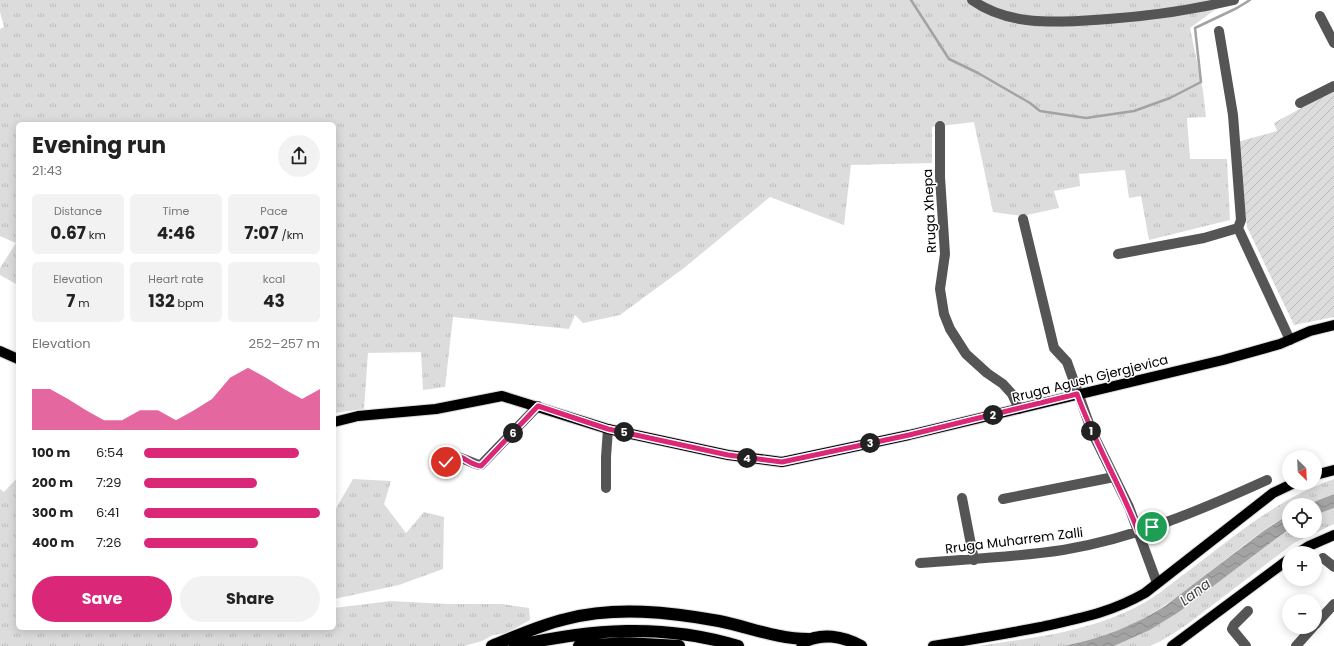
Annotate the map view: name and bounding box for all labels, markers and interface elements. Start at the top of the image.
text: Evening run [32,130,166,161]
button: share [278,135,320,177]
text: 21:43 [32,161,62,180]
street label: Rruga Xhepa [918,168,941,253]
text: Distance [54,203,102,219]
text: Time [163,203,189,219]
text: Pace [260,203,288,219]
text: 0.67 [50,221,86,245]
text: 4:46 [157,221,195,245]
text: 7:07 [244,221,278,245]
text: km [86,227,106,243]
text: /km [278,227,304,243]
text: Elevation [53,271,103,287]
text: Heart rate [148,271,204,287]
text: kcal [263,271,285,287]
text: 7 [66,289,75,313]
text: 132 [148,289,175,313]
text: 43 [263,289,285,313]
text: m [75,295,90,311]
text: bpm [175,295,204,311]
text: Elevation [32,334,91,353]
text: 252–257 m [248,334,320,353]
street label: Rruga Agush Gjergjevica [1010,350,1170,407]
pin: 2 [983,405,1003,425]
text: 2 [990,407,996,423]
pin: 1 [1081,421,1101,441]
pin: 5 [614,422,634,442]
pin: 6 [503,423,523,443]
text: 1 [1089,423,1093,439]
text: 5 [620,424,628,440]
text: 6 [509,425,517,441]
pin: 3 [860,433,880,453]
text: 3 [867,435,873,451]
text: 100 m [32,443,70,462]
text: 6:54 [96,443,123,462]
pin [429,445,463,479]
pin: 4 [737,448,757,468]
text: 4 [743,450,751,466]
north arrow [1282,450,1322,490]
map controls [1282,450,1322,634]
icon: check [435,451,457,473]
text: 200 m [32,473,73,492]
text: 7:29 [96,473,122,492]
button: locate [1282,498,1322,538]
text: 300 m [32,503,73,522]
text: 6:41 [96,503,119,522]
pin [1135,510,1169,544]
icon: arrive [1141,516,1163,538]
street label: Rruga Muharrem Zalli [944,523,1084,558]
text: 400 m [32,533,74,552]
text: 7:26 [96,533,122,552]
button: + [1282,546,1322,586]
water label: Lana [1175,573,1215,610]
button: Save [32,576,172,622]
button: Share [180,576,320,622]
button: − [1282,594,1322,634]

